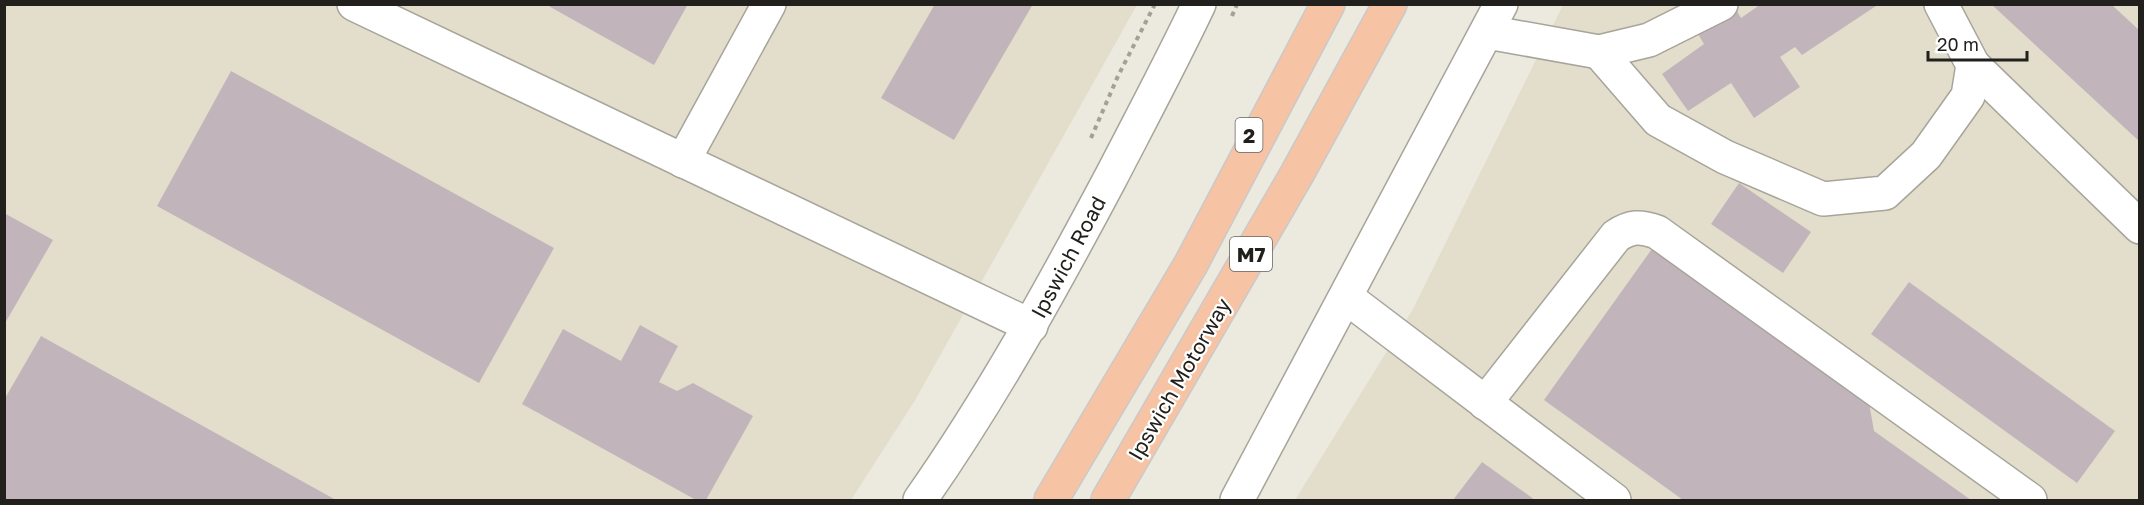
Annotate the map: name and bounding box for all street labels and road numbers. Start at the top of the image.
road number: 2 [1236,118,1262,152]
street label: Ipswich Road [1025,192,1111,322]
road number: M7 [1230,237,1272,271]
street label: Ipswich Motorway [1122,293,1236,465]

